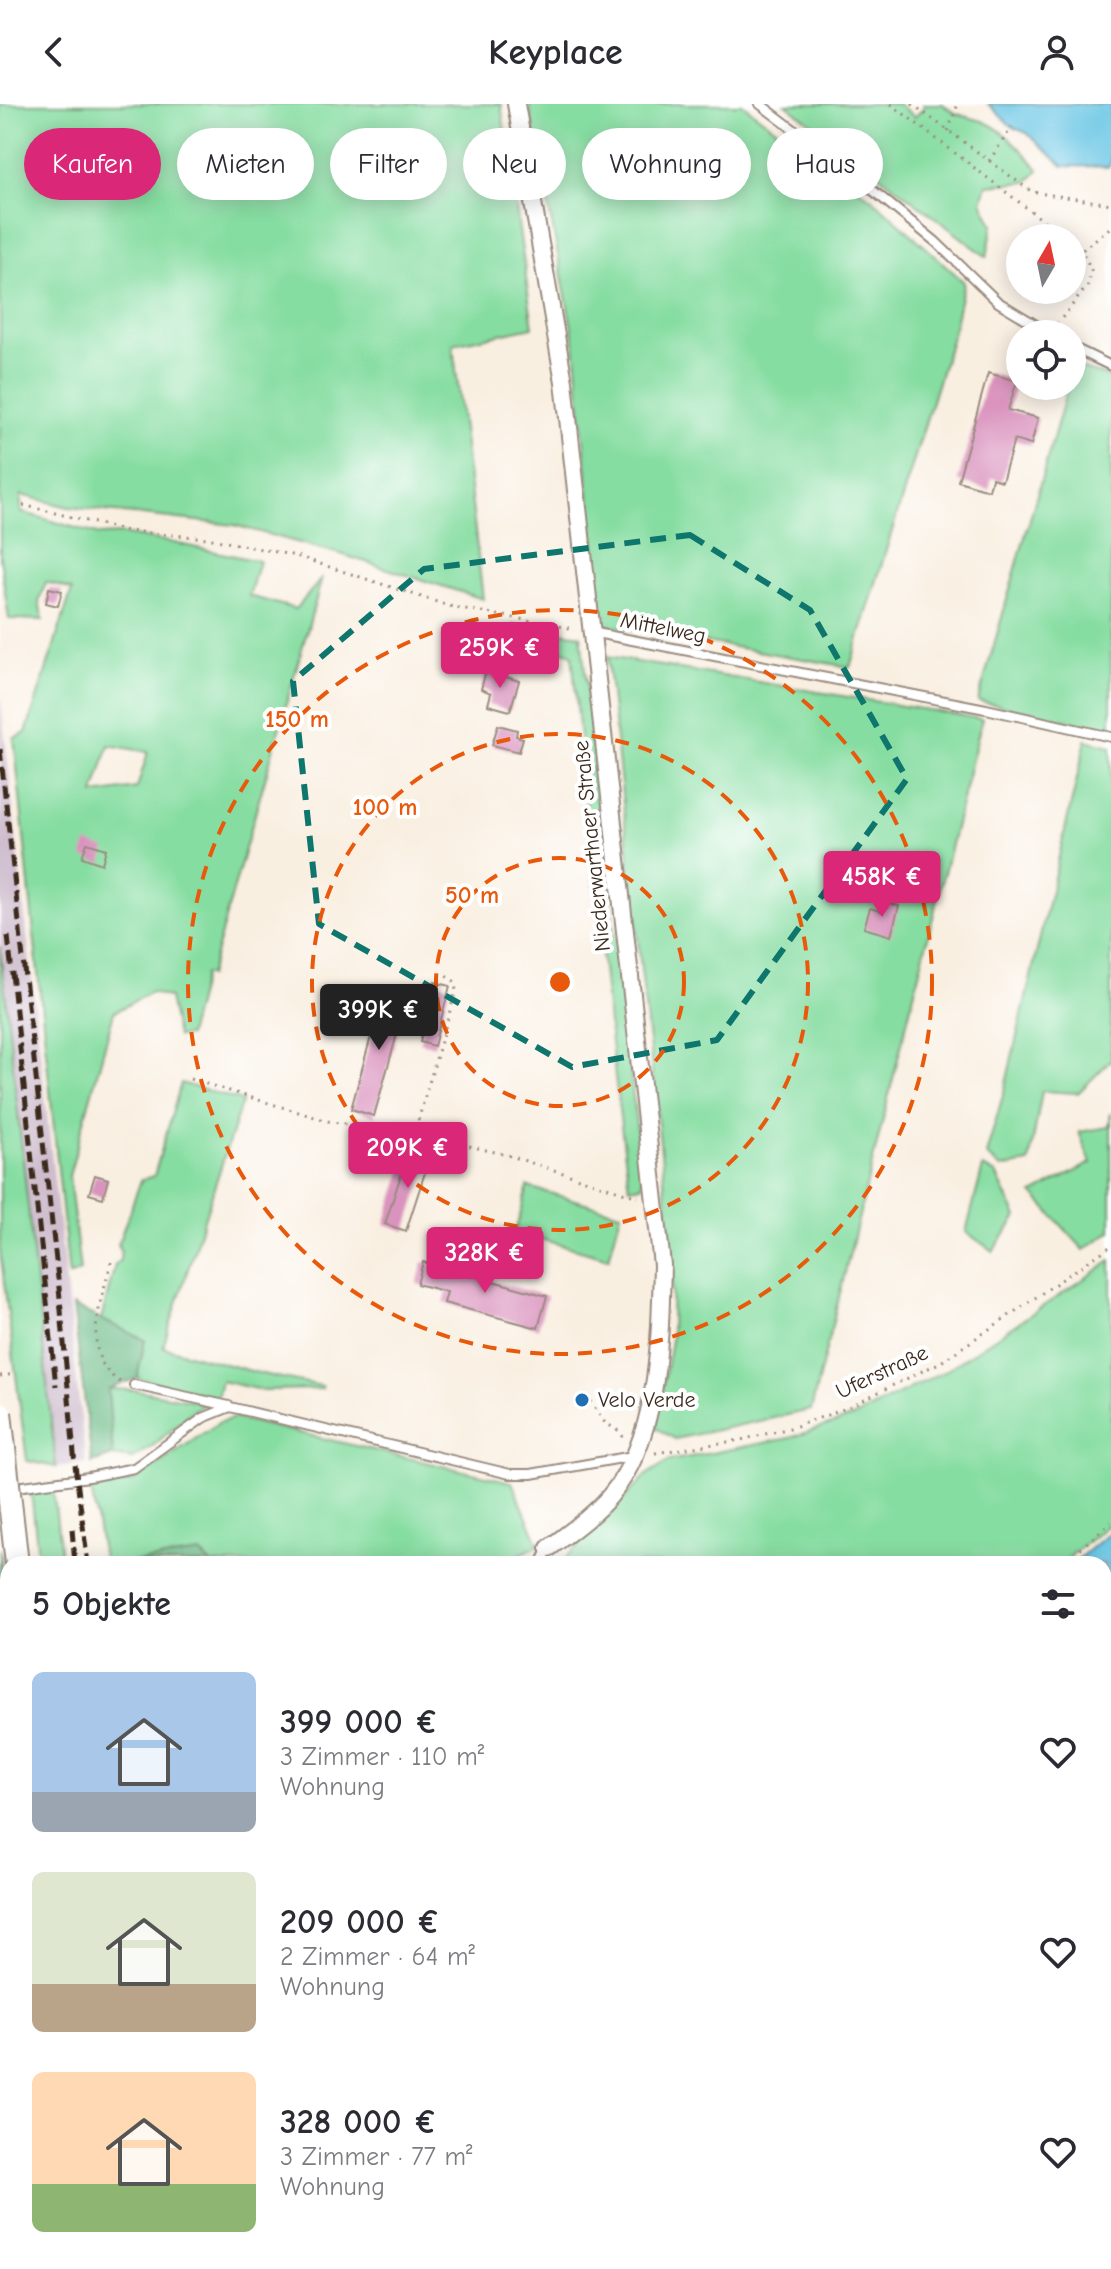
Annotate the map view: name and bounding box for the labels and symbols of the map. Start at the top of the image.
north arrow [1006,224,1086,304]
street label: Mittelweg [618,607,708,649]
pin: 259K € [435,622,565,690]
text: 150 m [265,705,329,733]
street label: Niederwarthaer Straße [568,739,616,953]
text: 100 m [353,793,417,821]
pin: 458K € [817,851,947,919]
text: 50 m [445,881,499,909]
centre of rings [546,968,574,996]
pin: 399K € [314,984,444,1052]
pin: 209K € [343,1122,473,1190]
pin: 328K € [420,1227,550,1295]
street label: Uferstraße [832,1339,932,1405]
place label: Velo Verde [598,1387,696,1413]
marker: Velo Verde [573,1391,591,1409]

